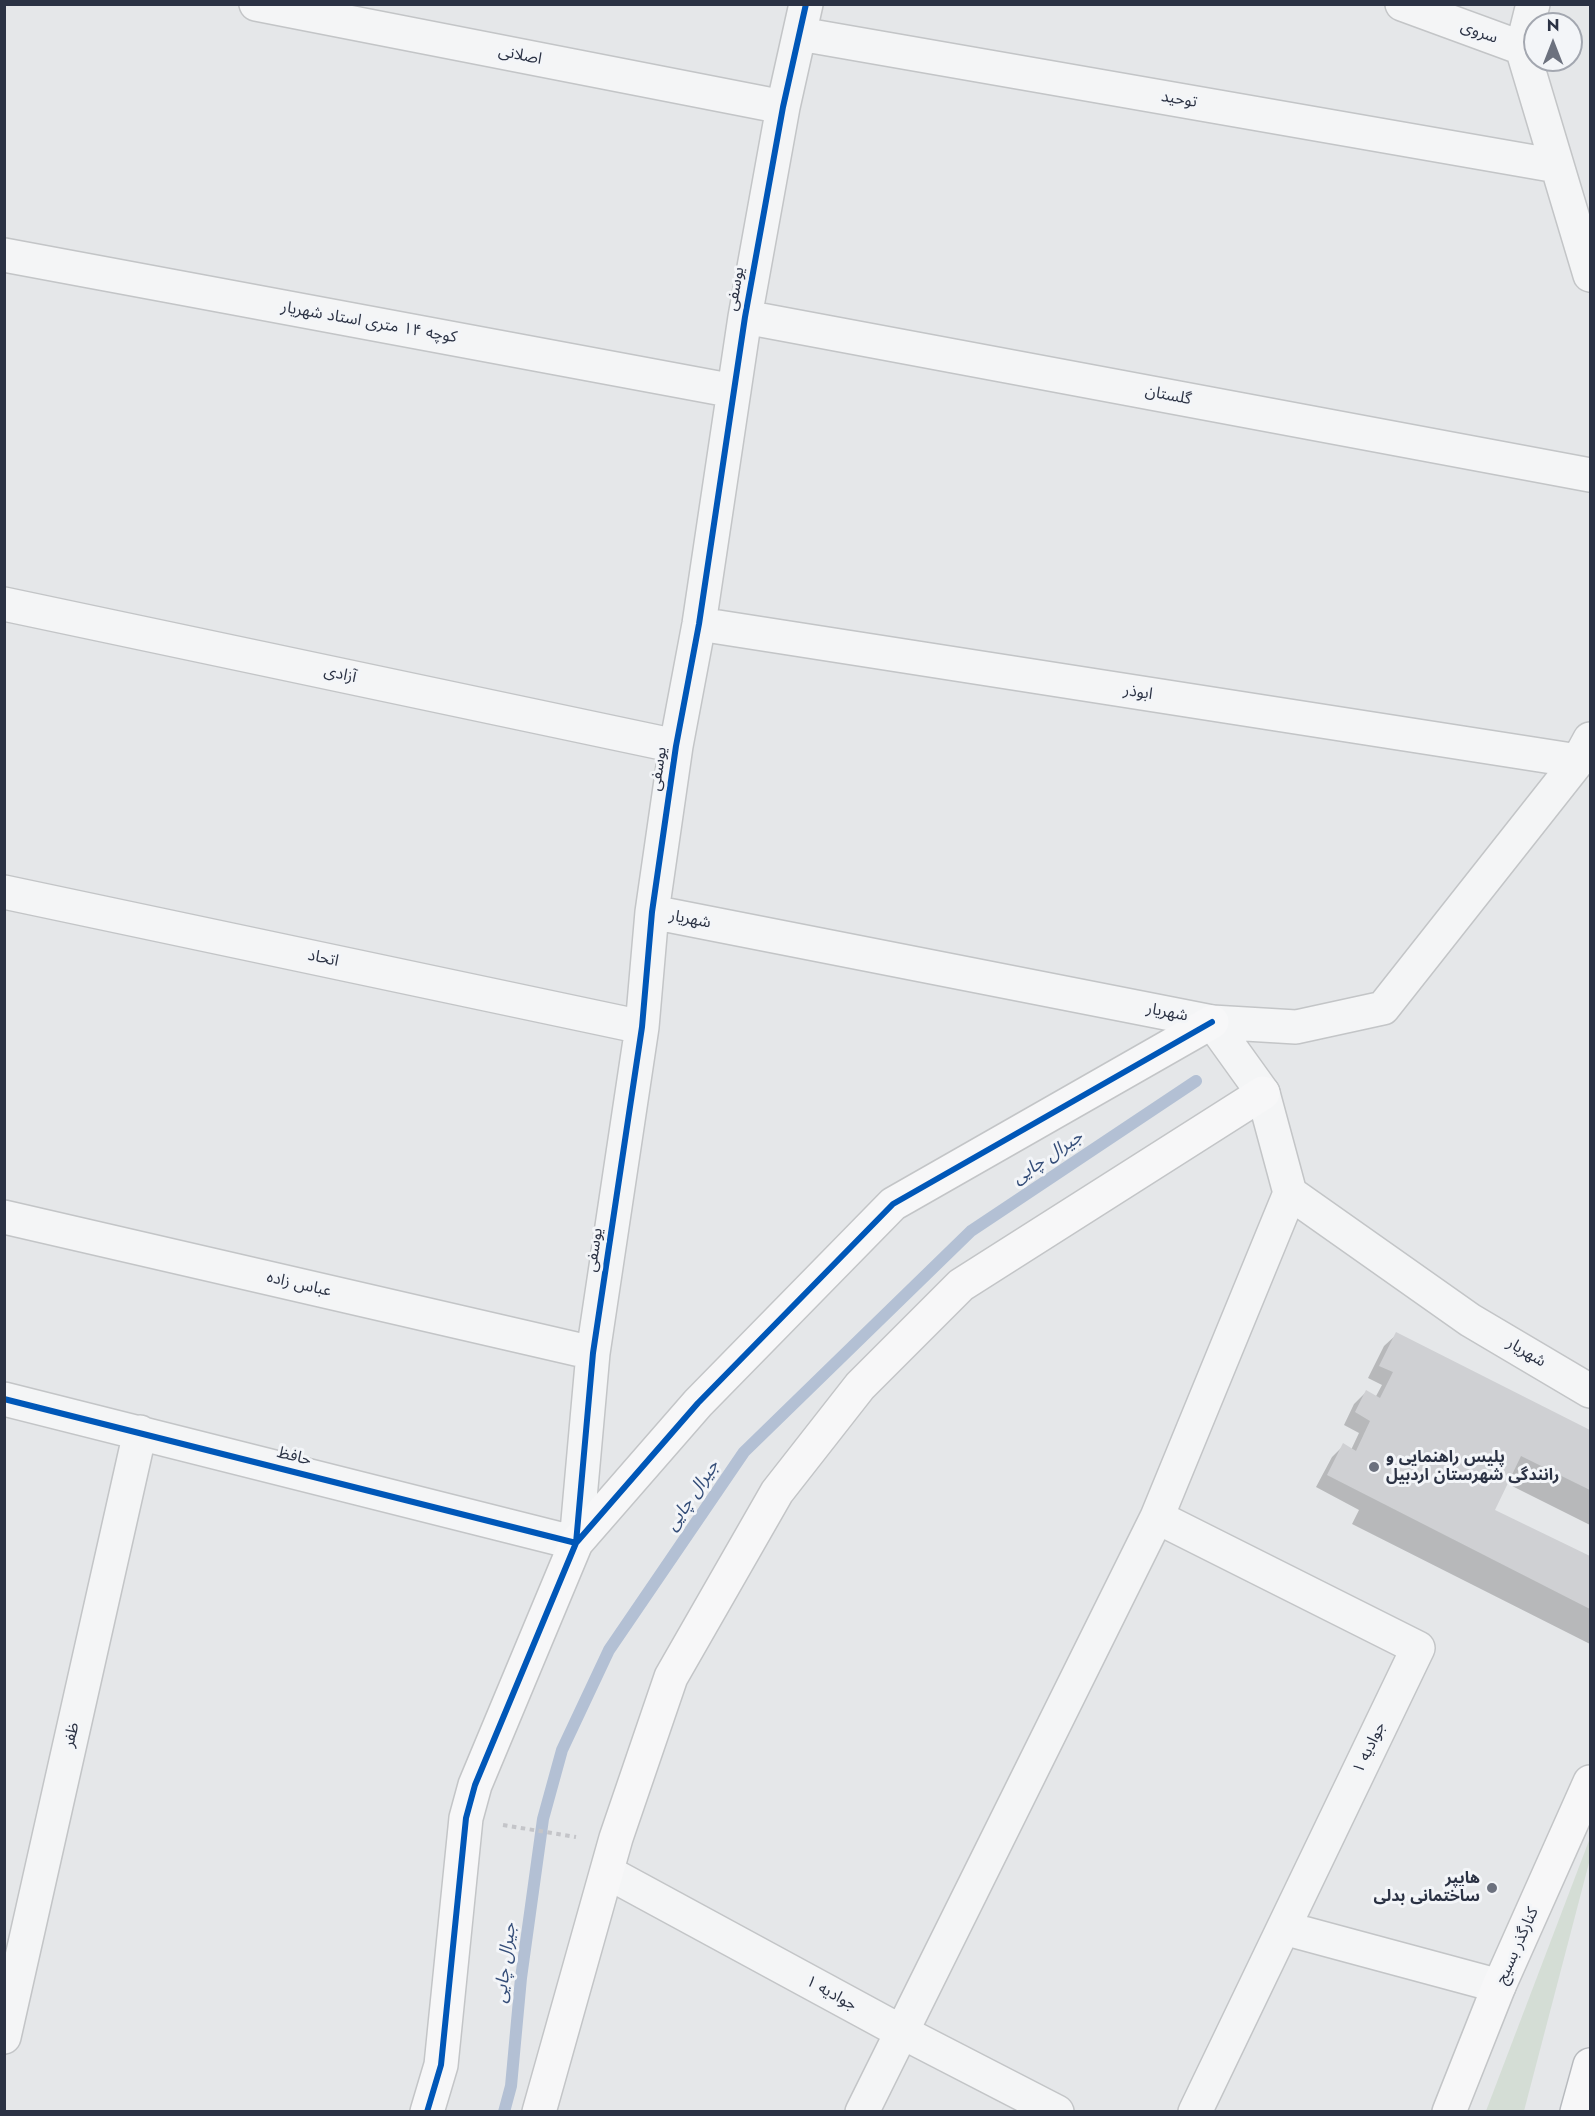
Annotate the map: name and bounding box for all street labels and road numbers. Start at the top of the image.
street label: سروی [1458,17,1500,49]
street label: اصلانی [497,42,543,70]
street label: توحید [1159,87,1199,113]
street label: یوسفی [723,265,749,313]
street label: کوچه ۱۴ متری استاد شهریار [280,298,458,348]
street label: گلستان [1143,382,1193,410]
street label: آزادی [322,662,358,688]
street label: ابوذر [1122,681,1154,705]
street label: یوسفی [646,746,672,792]
street label: شهریار [668,907,712,933]
street label: اتحاد [306,946,340,972]
street label: شهریار [1145,1000,1189,1026]
street label: یوسفی [582,1227,608,1273]
street label: عباس زاده [265,1268,333,1302]
street label: شهریار [1503,1334,1549,1372]
street label: حافظ [275,1444,313,1470]
street label: جوادیه ۱ [1349,1719,1391,1777]
street label: ظفر [60,1721,84,1749]
street label: کنارگذر بسیج [1493,1905,1543,1987]
street label: جوادیه ۱ [802,1972,860,2016]

